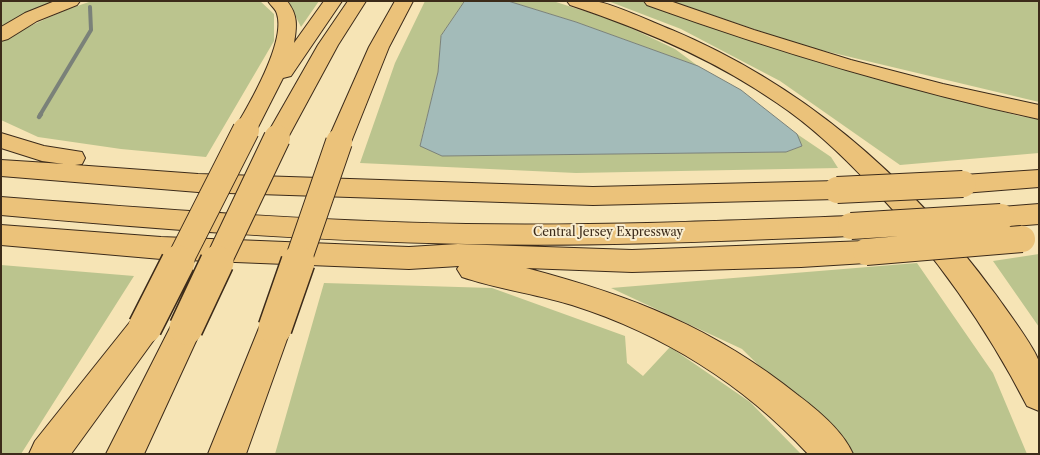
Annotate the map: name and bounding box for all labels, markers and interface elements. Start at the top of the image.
street label: Central Jersey Expressway [533,226,683,240]

